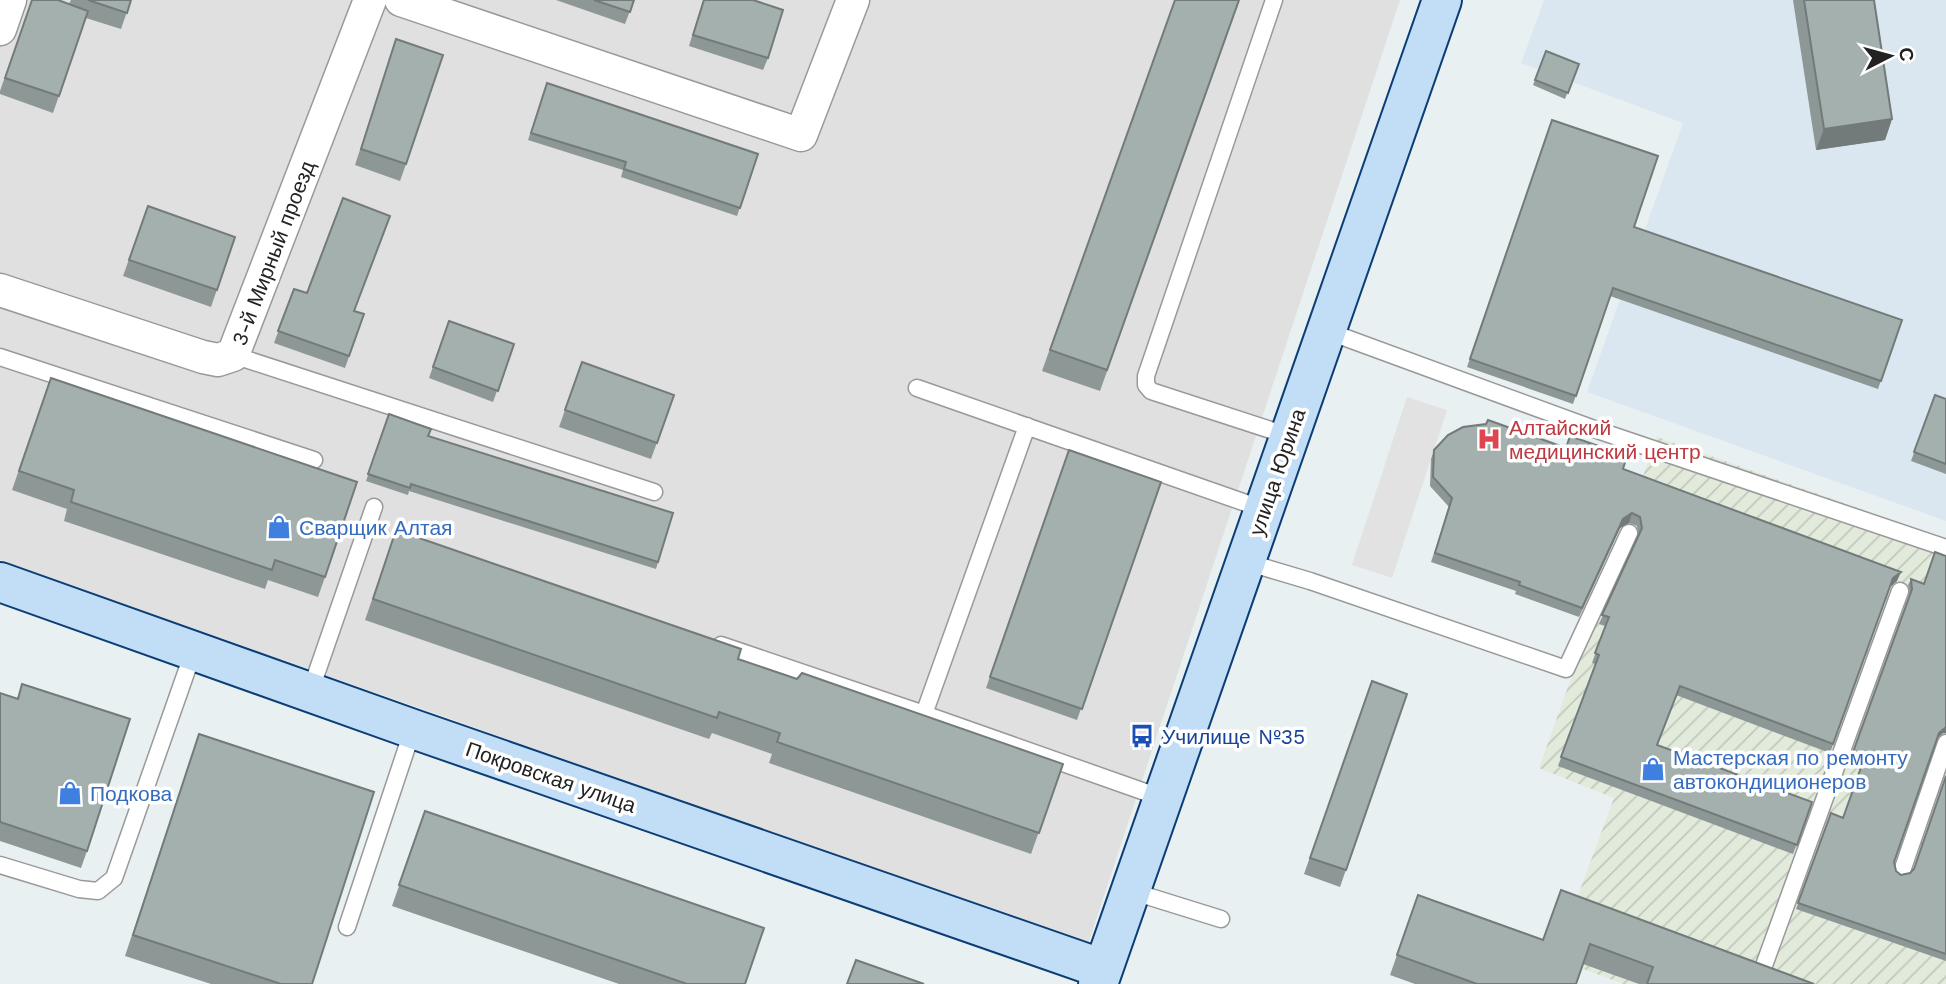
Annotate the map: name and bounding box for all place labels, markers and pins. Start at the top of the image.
place label: Алтайский медицинский центр [1509,415,1701,464]
hospital icon: Алтайский медицинский центр [1475,425,1503,453]
shop icon: Сварщик Алтая [265,513,293,541]
place label: Сварщик Алтая [299,515,453,540]
bus stop icon: Училище №35 [1128,722,1156,750]
place label: Училище №35 [1162,724,1305,749]
place label: Мастерская по ремонту автокондиционеров [1673,745,1908,794]
shop icon: Мастерская по ремонту автокондиционеров [1639,755,1667,783]
shop icon: Подкова [56,779,84,807]
place label: Подкова [90,781,173,806]

